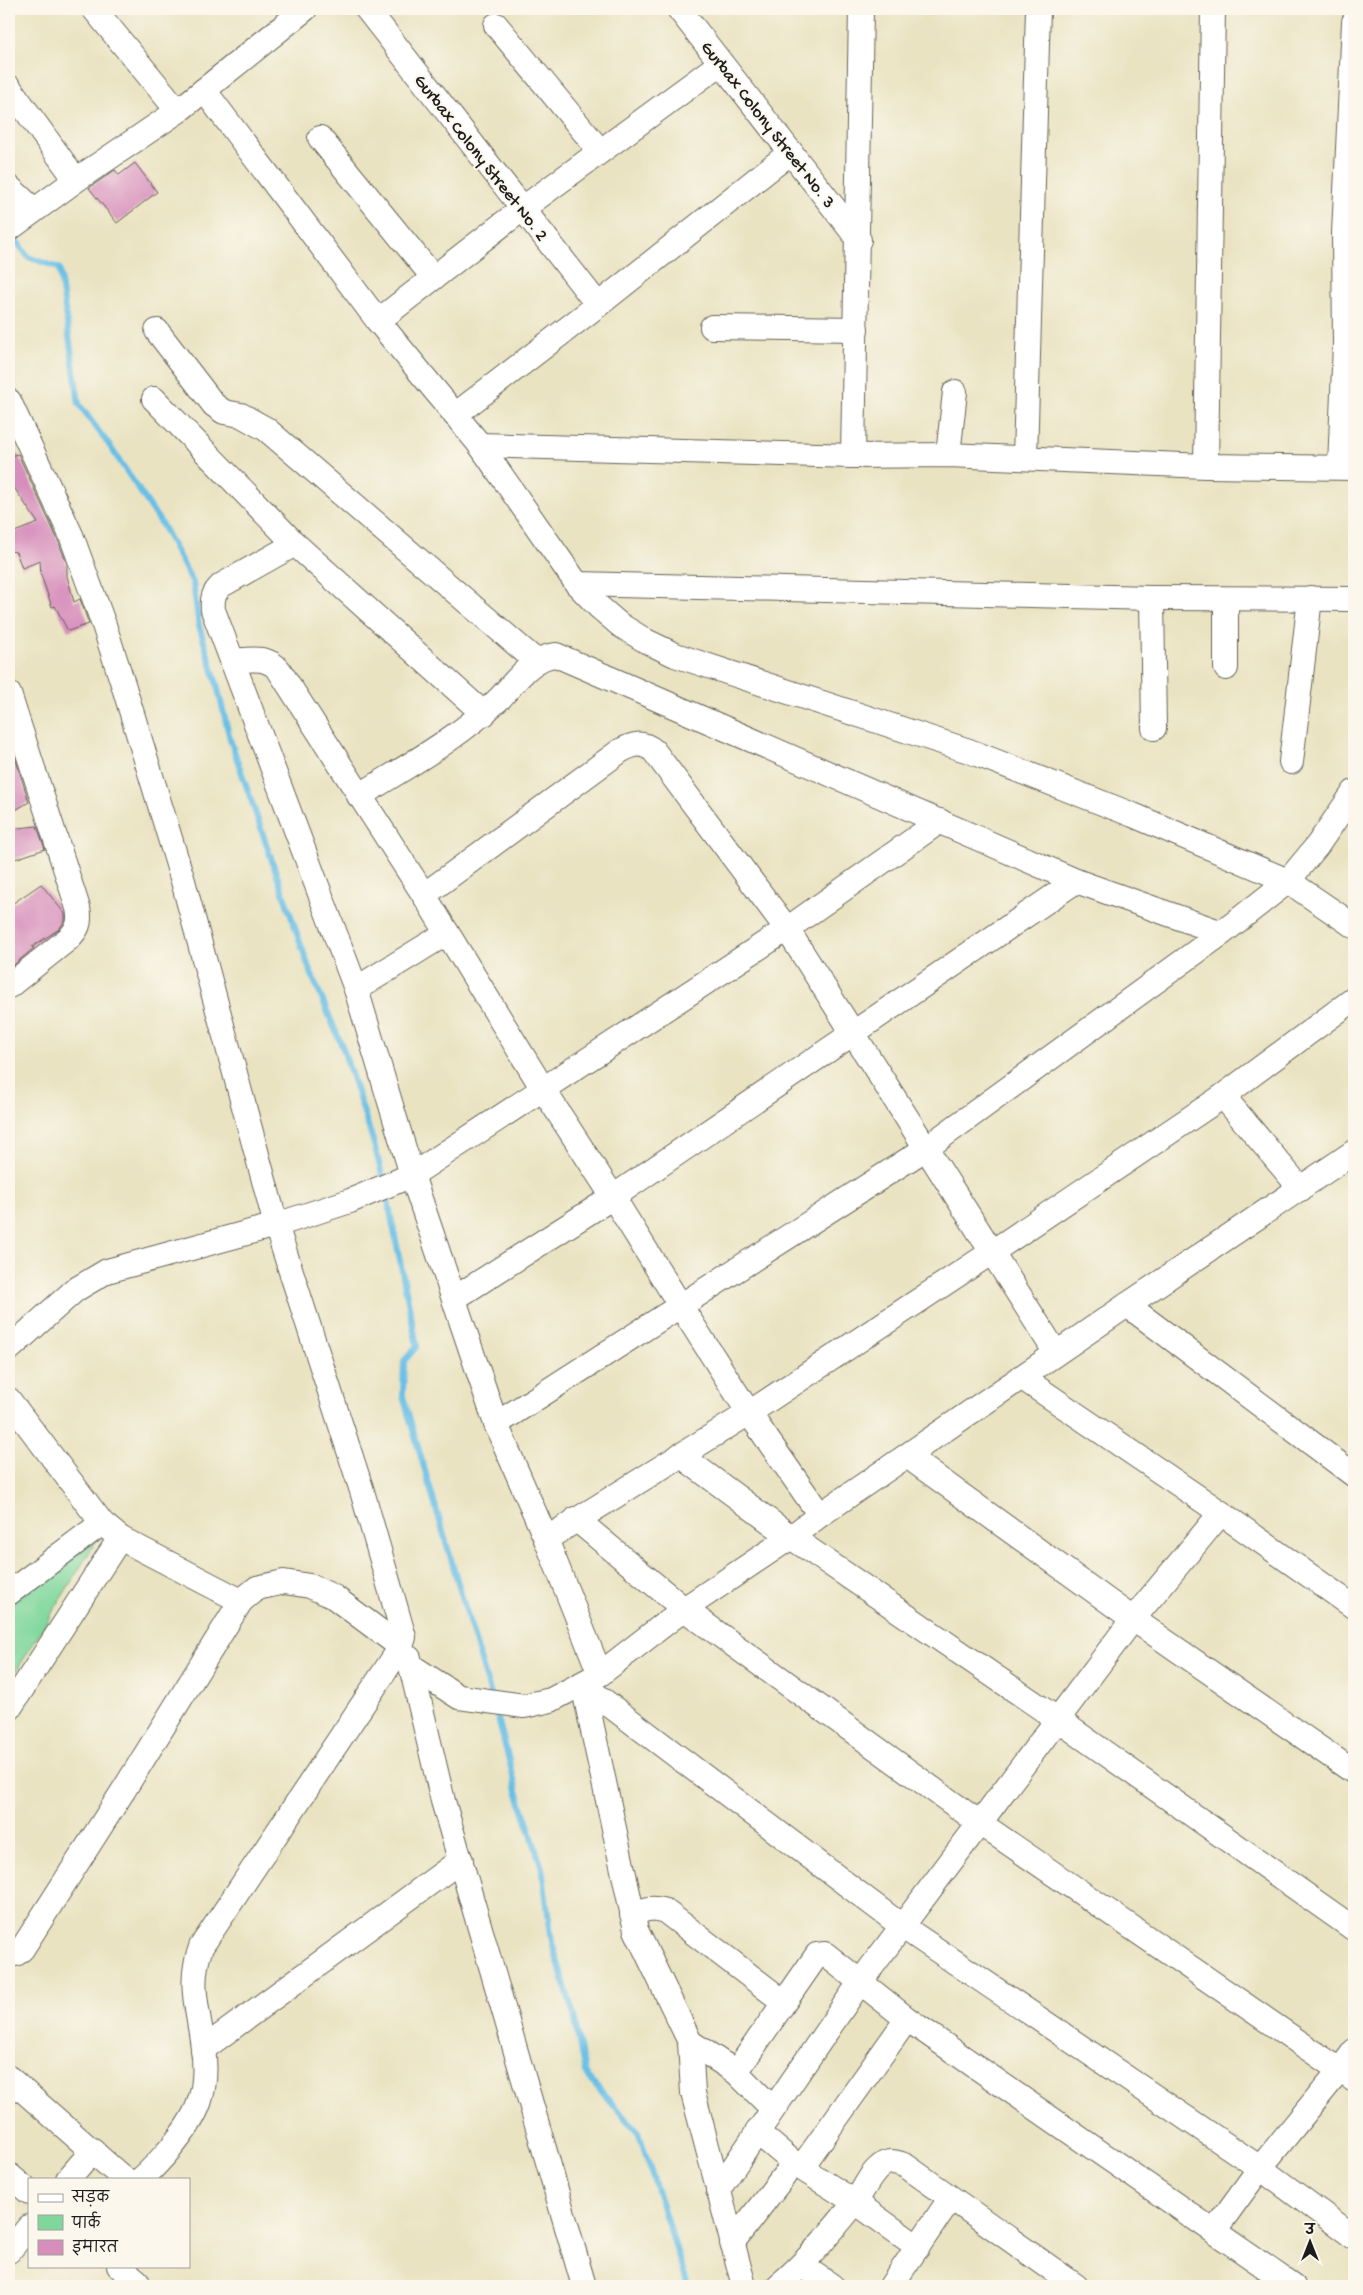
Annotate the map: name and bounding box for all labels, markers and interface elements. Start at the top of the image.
street label: Gurbax Colony Street No. 3 [695,38,839,213]
street label: Gurbax Colony Street No. 2 [408,71,552,246]
legend [28,2178,190,2268]
text: सड़क [71,2190,110,2208]
text: पार्क [71,2211,102,2234]
north arrow [1286,2218,1336,2268]
text: उ [1303,2223,1316,2240]
text: इमारत [72,2239,119,2258]

